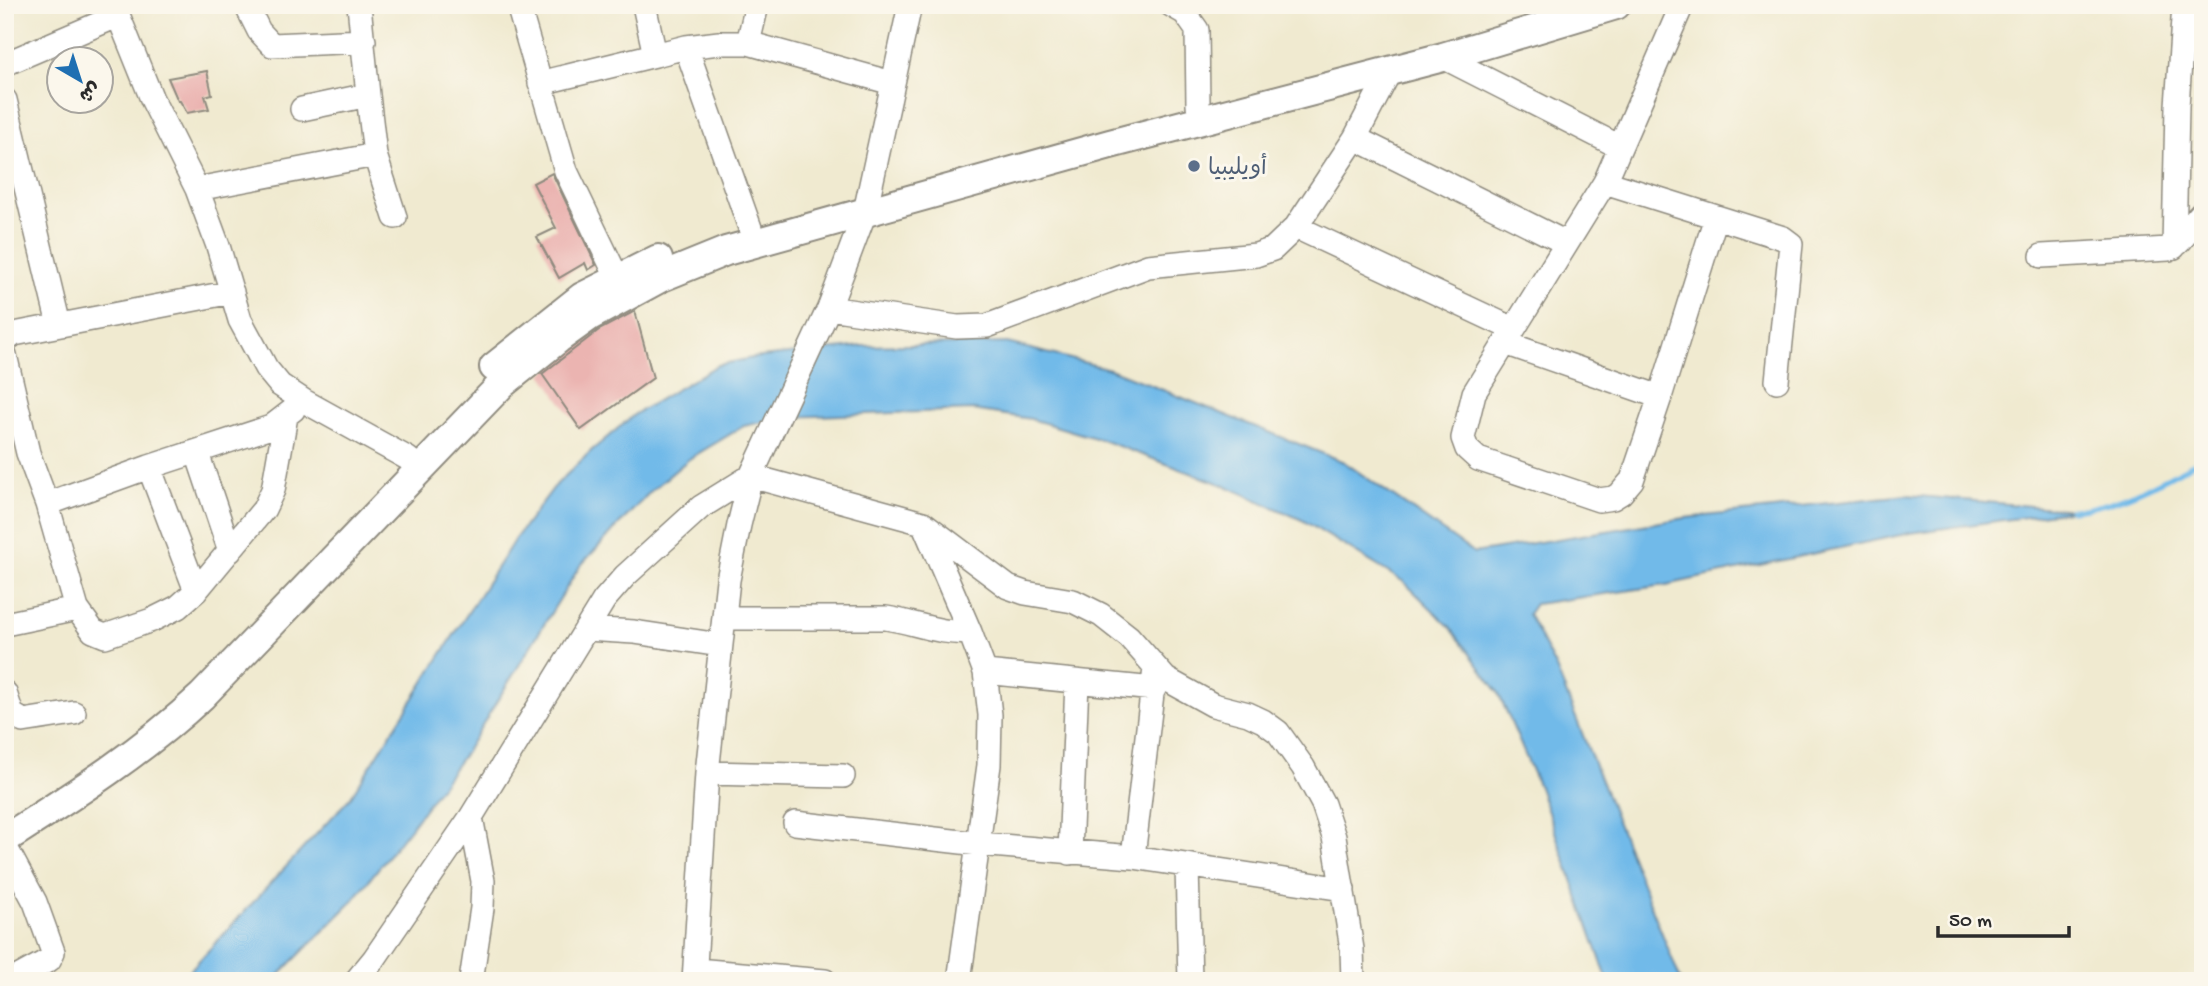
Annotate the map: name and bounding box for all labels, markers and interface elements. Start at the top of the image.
north arrow [46,46,116,116]
text: ش [73,75,104,106]
place label: أويليبيا [1208,152,1267,183]
marker: أويليبيا [1186,158,1202,174]
scale bar [1938,895,2070,939]
text: 50 m [1949,910,1992,935]

